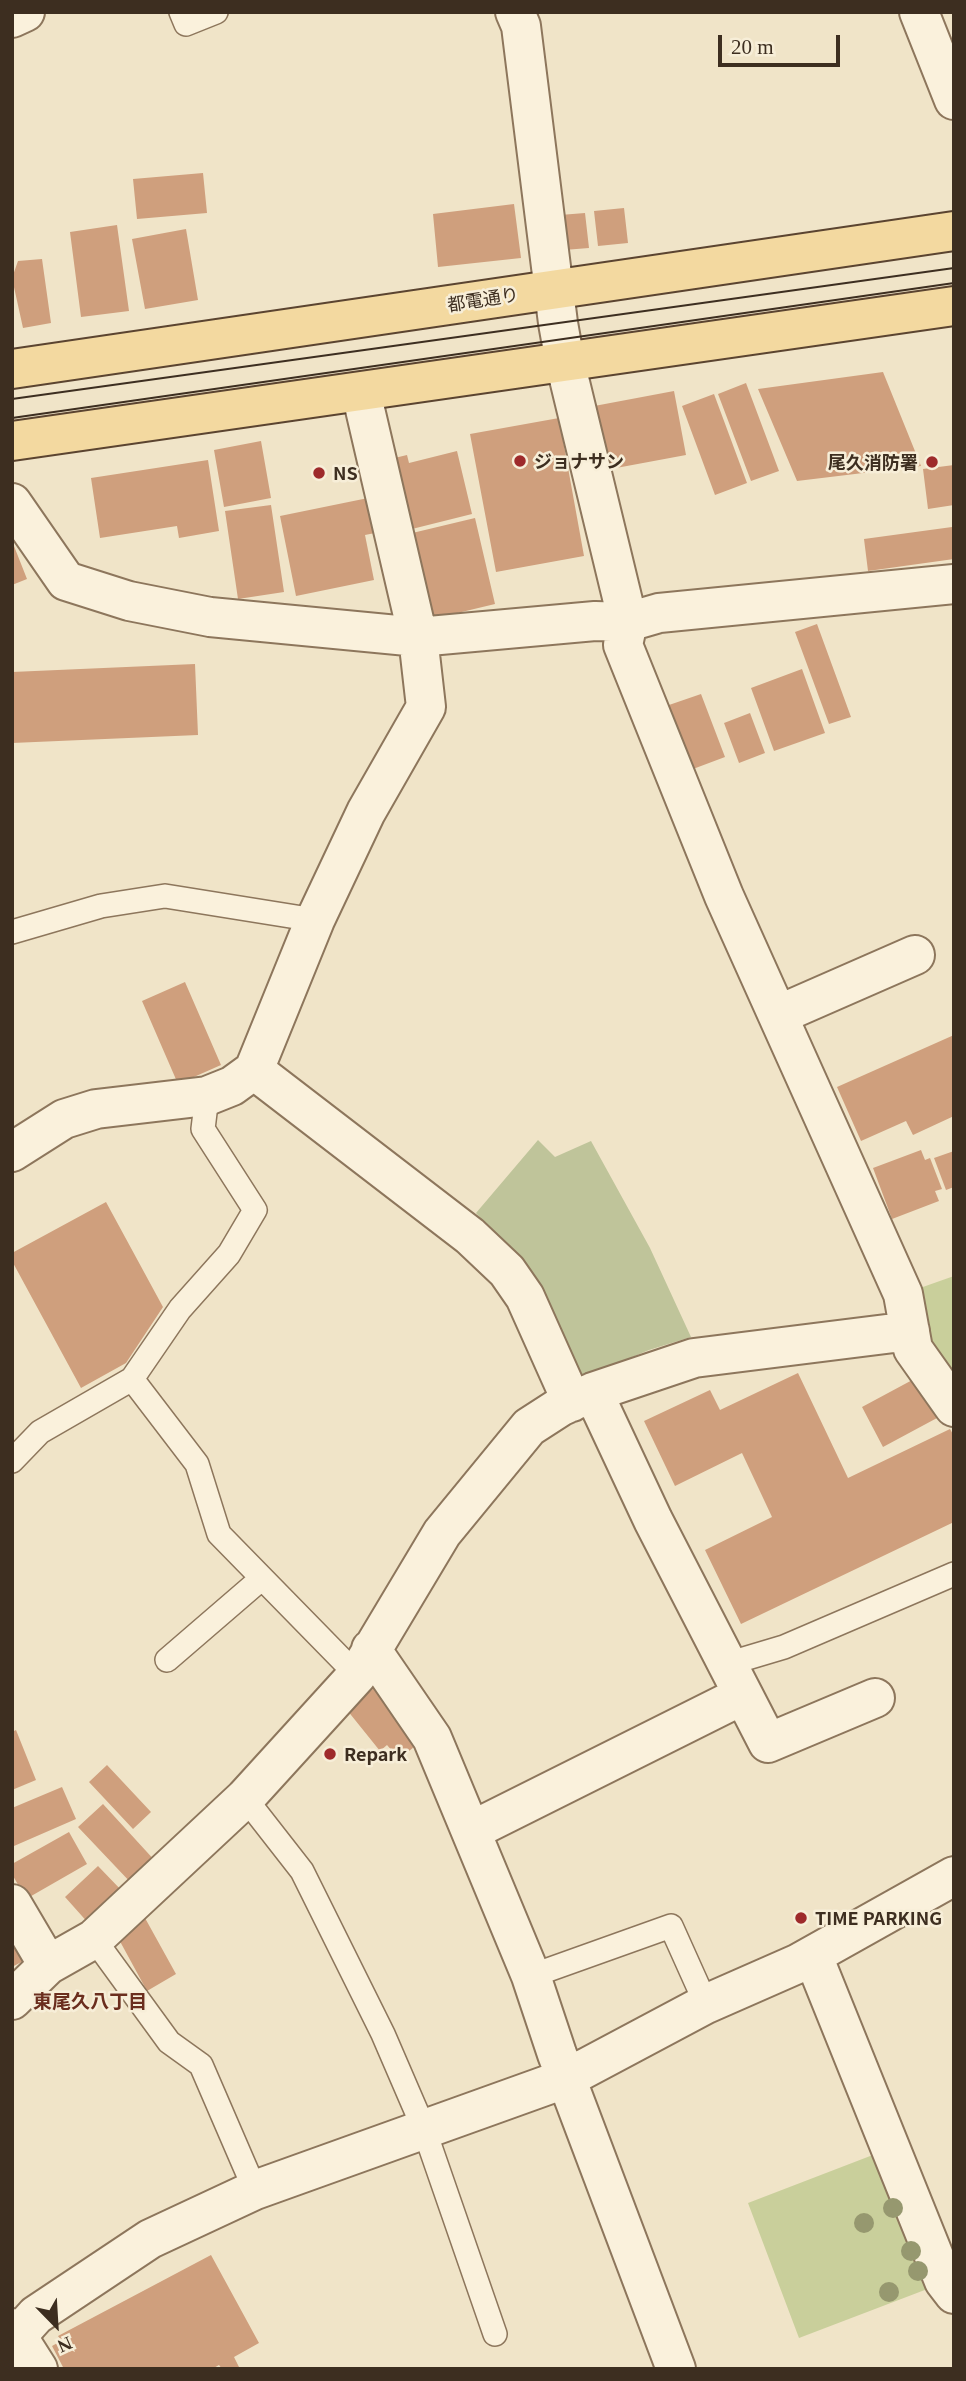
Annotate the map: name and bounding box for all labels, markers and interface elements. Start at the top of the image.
scale bar [721,21,844,65]
text: 20 m [731,35,774,59]
street label: 都電通り [446,283,520,315]
place label: ジョナサン [534,450,624,472]
place label: 尾久消防署 [828,451,918,473]
marker: ジョナサン [512,453,528,469]
marker: 尾久消防署 [924,454,940,470]
place label: NS [333,462,358,484]
marker: NS [311,465,327,481]
place label: Repark [344,1743,407,1765]
marker: Repark [322,1746,338,1762]
place label: TIME PARKING [815,1907,942,1929]
marker: TIME PARKING [793,1910,809,1926]
district label: 東尾久八丁目 [33,1990,147,2012]
north arrow [21,2290,91,2360]
text: N [54,2332,75,2357]

